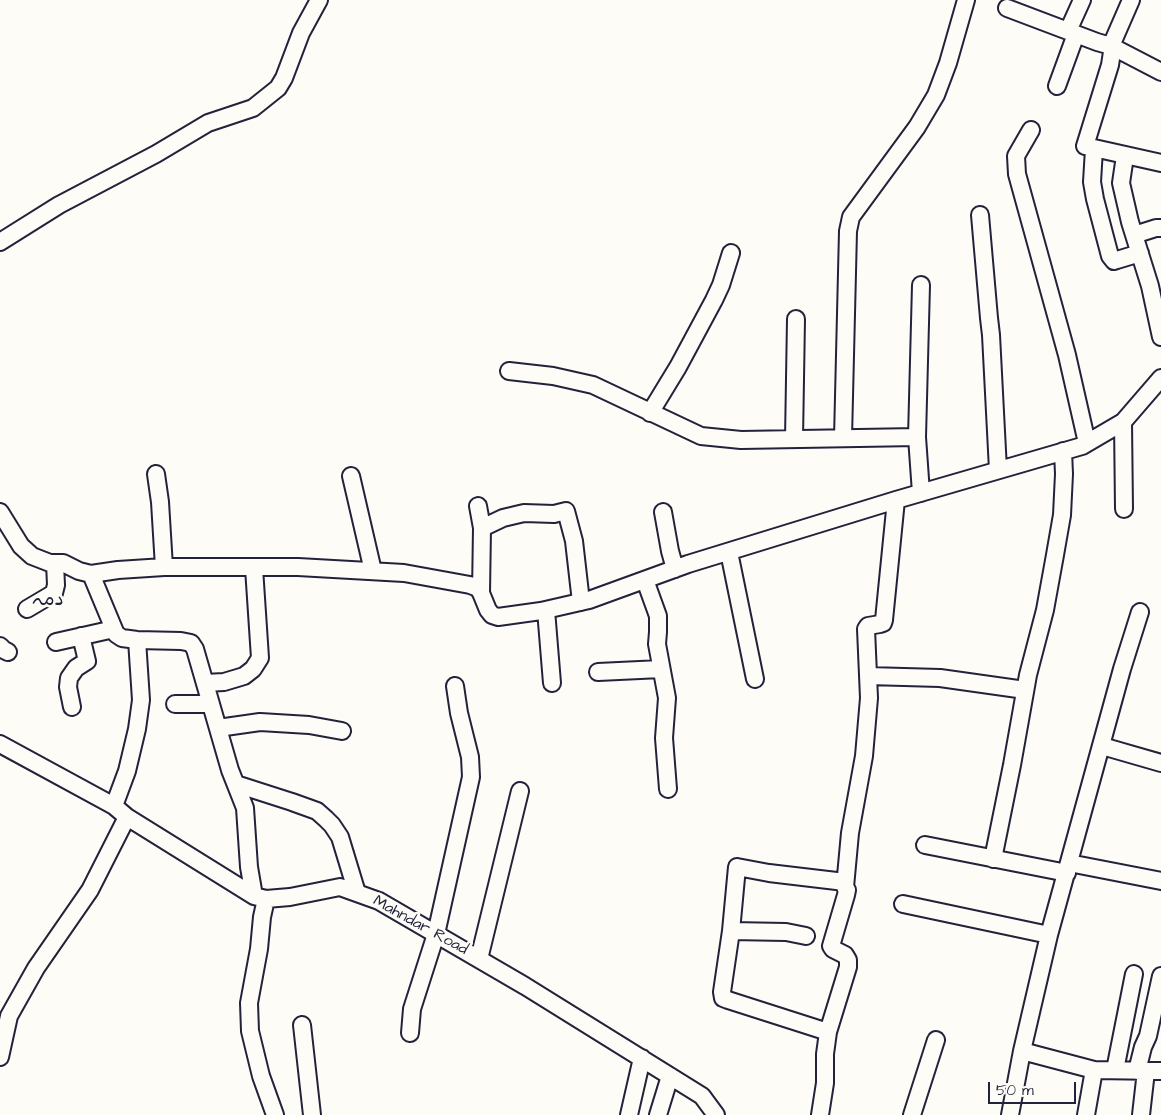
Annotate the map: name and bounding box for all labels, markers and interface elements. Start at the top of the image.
district label: دمہ [32,590,64,612]
street label: Mahndar Road [369,892,471,960]
scale bar [991,1072,1078,1104]
text: 50 m [996,1080,1034,1101]

